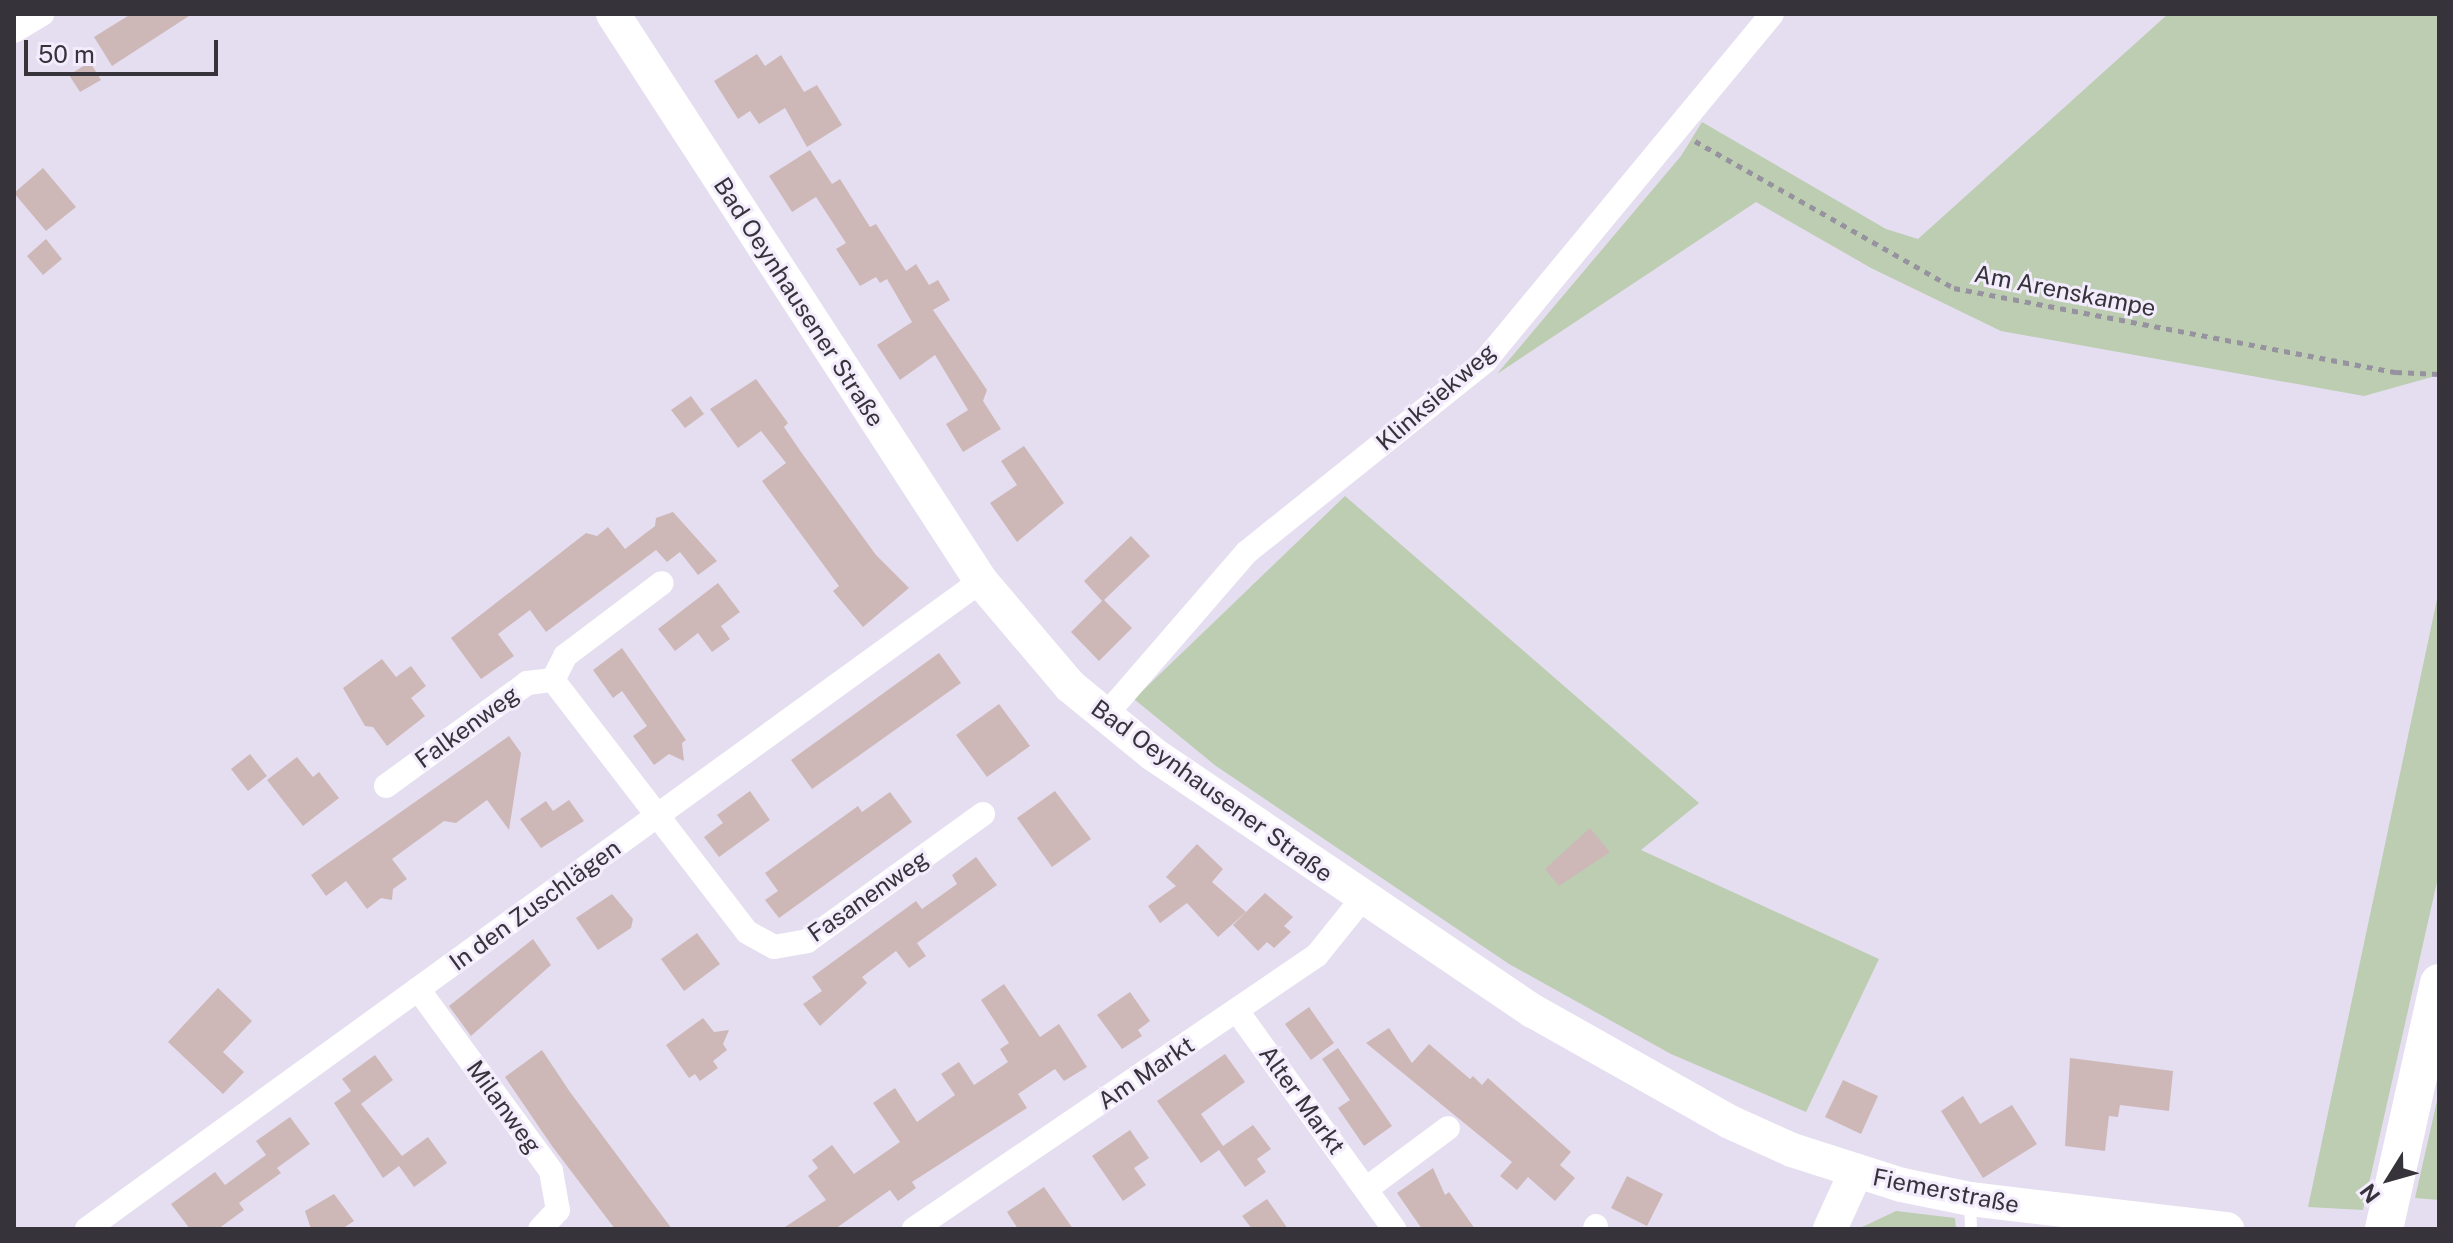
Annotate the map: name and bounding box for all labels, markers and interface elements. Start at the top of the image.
scale bar [28,24,222,74]
text: 50 m [38,40,95,68]
street label: Bad Oeynhausener Straße [708,172,890,432]
street label: Am Arenskampe [1972,259,2158,323]
street label: Klinksiekweg [1370,337,1502,457]
street label: Falkenweg [409,680,525,774]
street label: Bad Oeynhausener Straße [1086,694,1338,888]
street label: In den Zuschlägen [444,833,626,977]
street label: Fasanenweg [802,844,934,948]
street label: Am Markt [1092,1030,1200,1116]
street label: Alter Markt [1253,1040,1351,1160]
street label: Milanweg [461,1055,547,1159]
north arrow [2349,1139,2429,1219]
street label: Fiemerstraße [1870,1163,2022,1219]
text: N [2354,1179,2385,1208]

